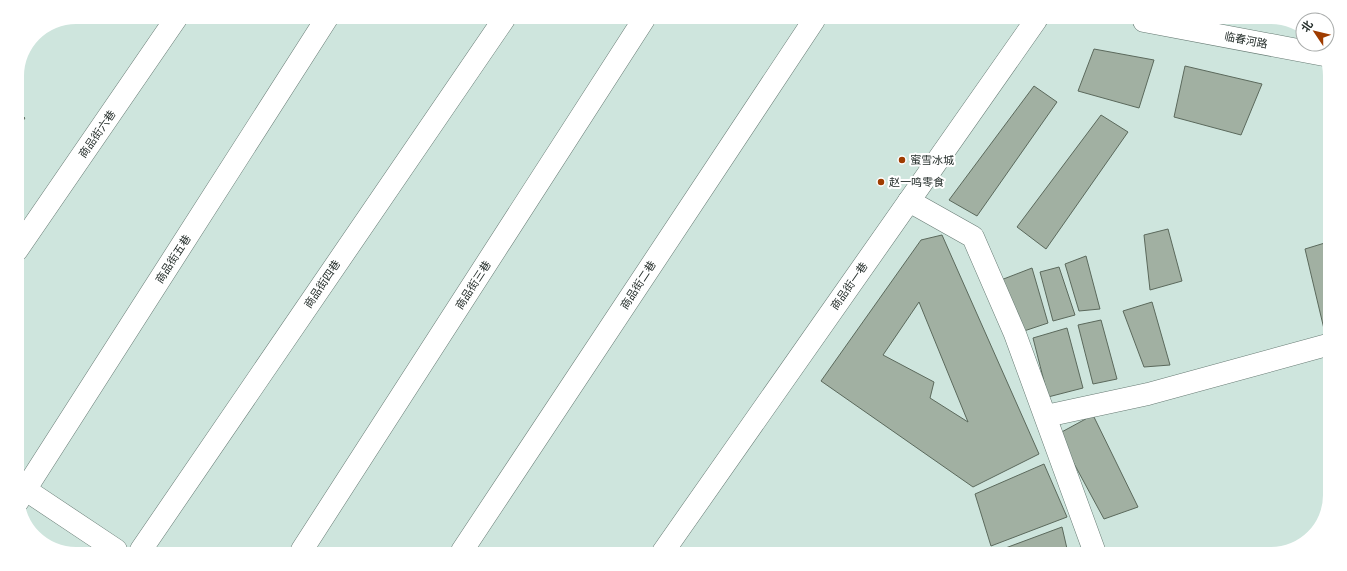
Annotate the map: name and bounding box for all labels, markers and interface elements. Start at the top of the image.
north arrow [1295,12,1335,52]
text: 北 [1298,18,1315,34]
street label: 临春河路 [1223,29,1269,50]
street label: 商品街六巷 [75,107,118,160]
place label: 蜜雪冰城 [910,153,954,166]
marker: 蜜雪冰城 [897,155,907,165]
place label: 赵一鸣零食 [889,175,944,188]
marker: 赵一鸣零食 [876,177,886,187]
street label: 商品街五巷 [152,232,193,285]
street label: 商品街四巷 [301,257,342,310]
street label: 商品街三巷 [452,258,493,311]
street label: 商品街二巷 [617,258,658,311]
street label: 商品街一巷 [827,259,870,312]

